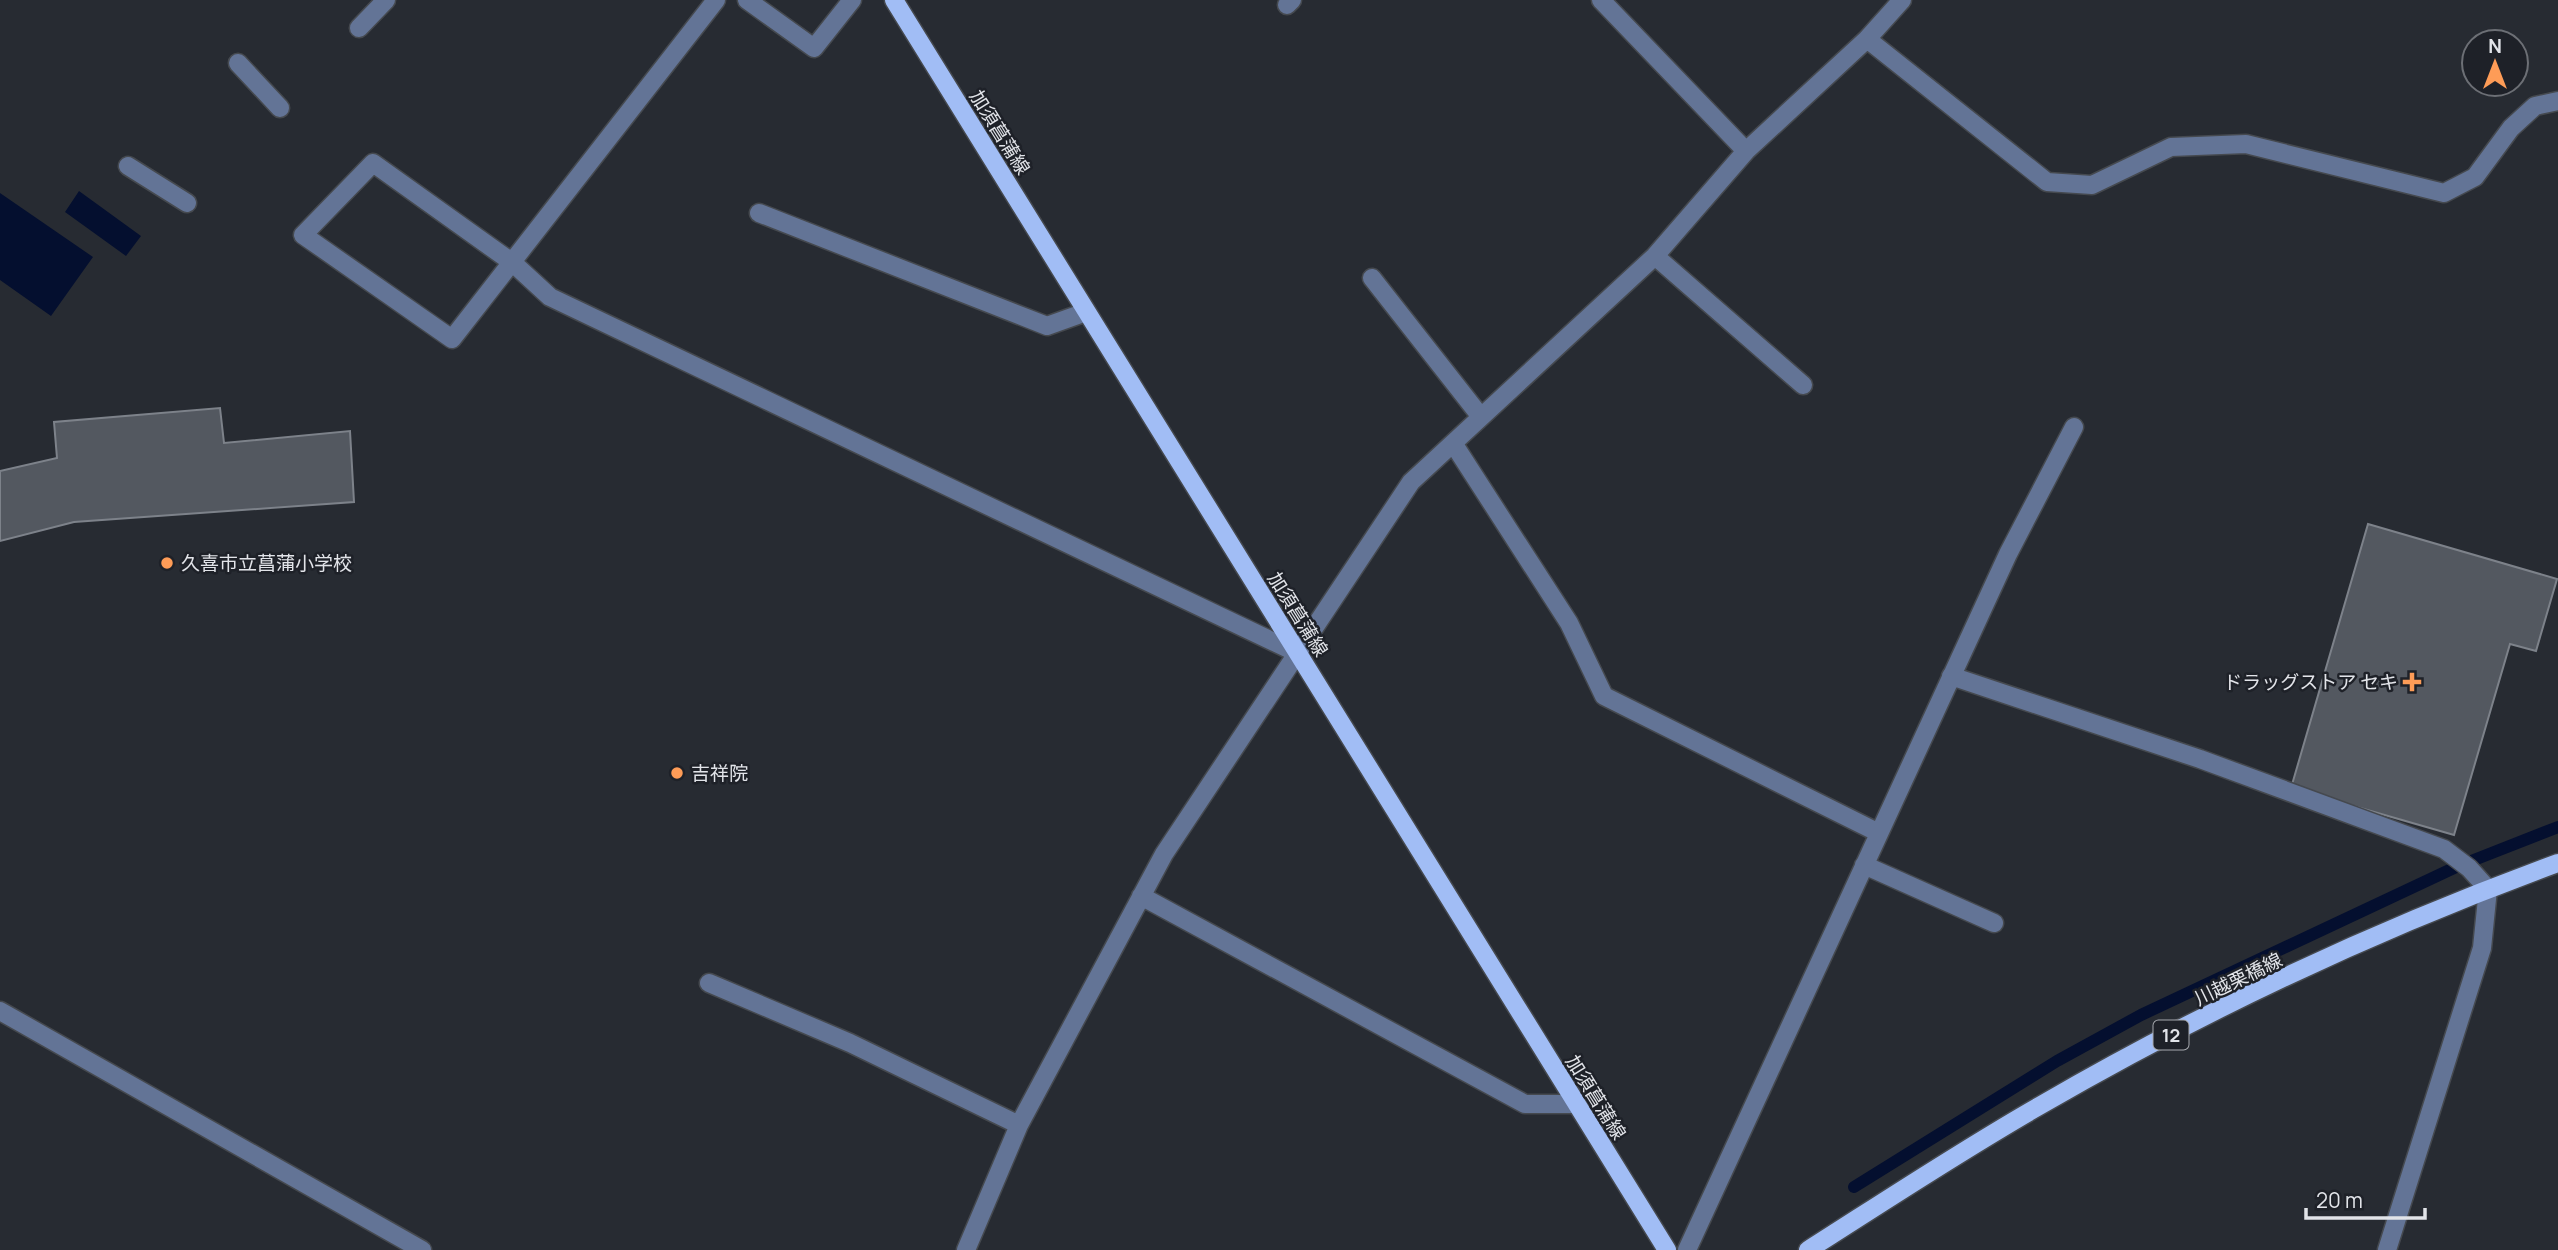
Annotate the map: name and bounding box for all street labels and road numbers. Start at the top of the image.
street label: 加須菖蒲線 [964,85,1036,179]
street label: 加須菖蒲線 [1262,567,1334,661]
street label: 川越栗橋線 [2190,946,2286,1012]
road number: 12 [2154,1020,2188,1050]
street label: 加須菖蒲線 [1560,1050,1632,1144]

